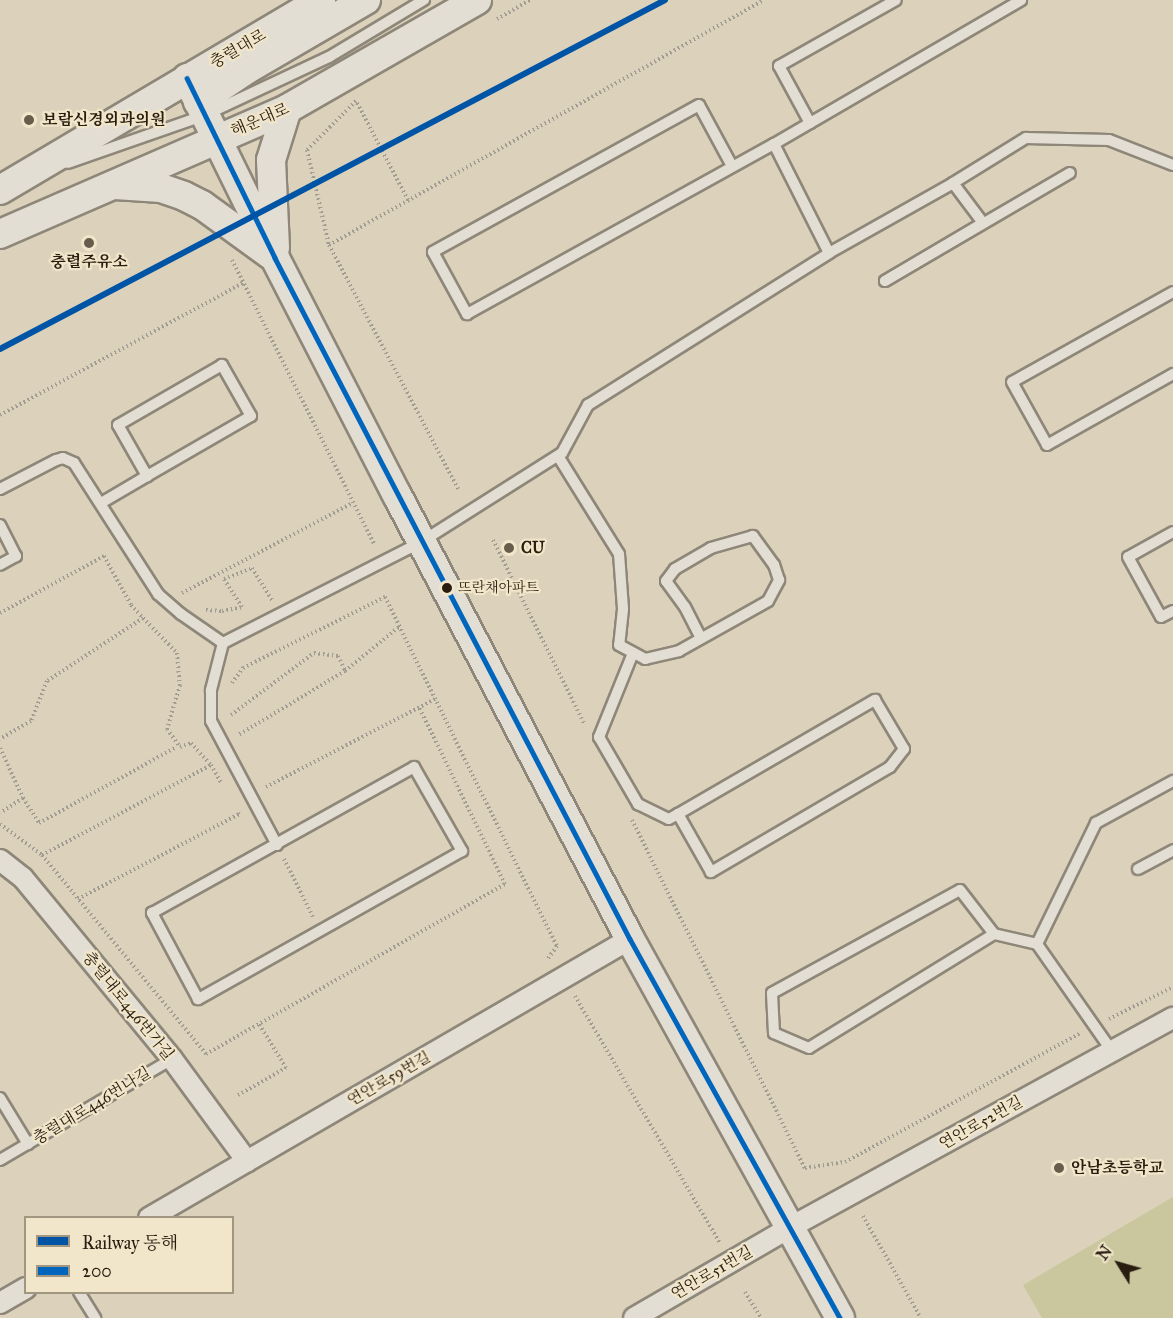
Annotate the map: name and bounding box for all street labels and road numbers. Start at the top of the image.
street label: 충렬대로 [206,25,270,73]
street label: 해운대로 [228,99,292,141]
street label: 충렬대로446번가길 [78,948,178,1064]
street label: 연안로59번길 [344,1047,434,1111]
street label: 충렬대로446번나길 [30,1063,154,1149]
street label: 연안로52번길 [936,1092,1026,1154]
street label: 연안로51번길 [668,1242,756,1304]

